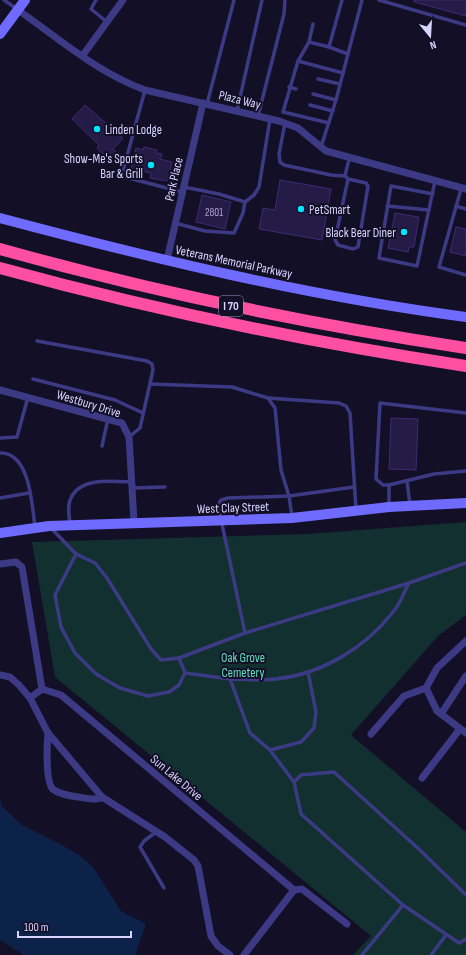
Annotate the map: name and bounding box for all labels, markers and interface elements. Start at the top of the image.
north arrow [410,16,450,56]
text: N [428,38,438,52]
street label: Plaza Way [217,87,262,113]
place label: Linden Lodge [105,122,162,138]
marker: Linden Lodge [92,124,102,134]
place label: Show-Me's Sports Bar & Grill [64,151,143,182]
street label: Park Place [161,156,187,203]
marker: Show-Me's Sports Bar & Grill [146,160,156,170]
place label: PetSmart [309,202,350,218]
marker: PetSmart [296,204,306,214]
house number: 2801 [205,206,223,219]
place label: Black Bear Diner [325,225,396,241]
marker: Black Bear Diner [399,227,409,237]
street label: Veterans Memorial Parkway [174,242,294,282]
road number: I 70 [219,296,243,316]
street label: Westbury Drive [55,387,123,421]
street label: West Clay Street [197,499,269,517]
park label: Oak Grove Cemetery [221,650,265,681]
street label: Sun Lake Drive [147,751,206,804]
scale bar [18,913,131,939]
text: 100 m [24,920,49,935]

